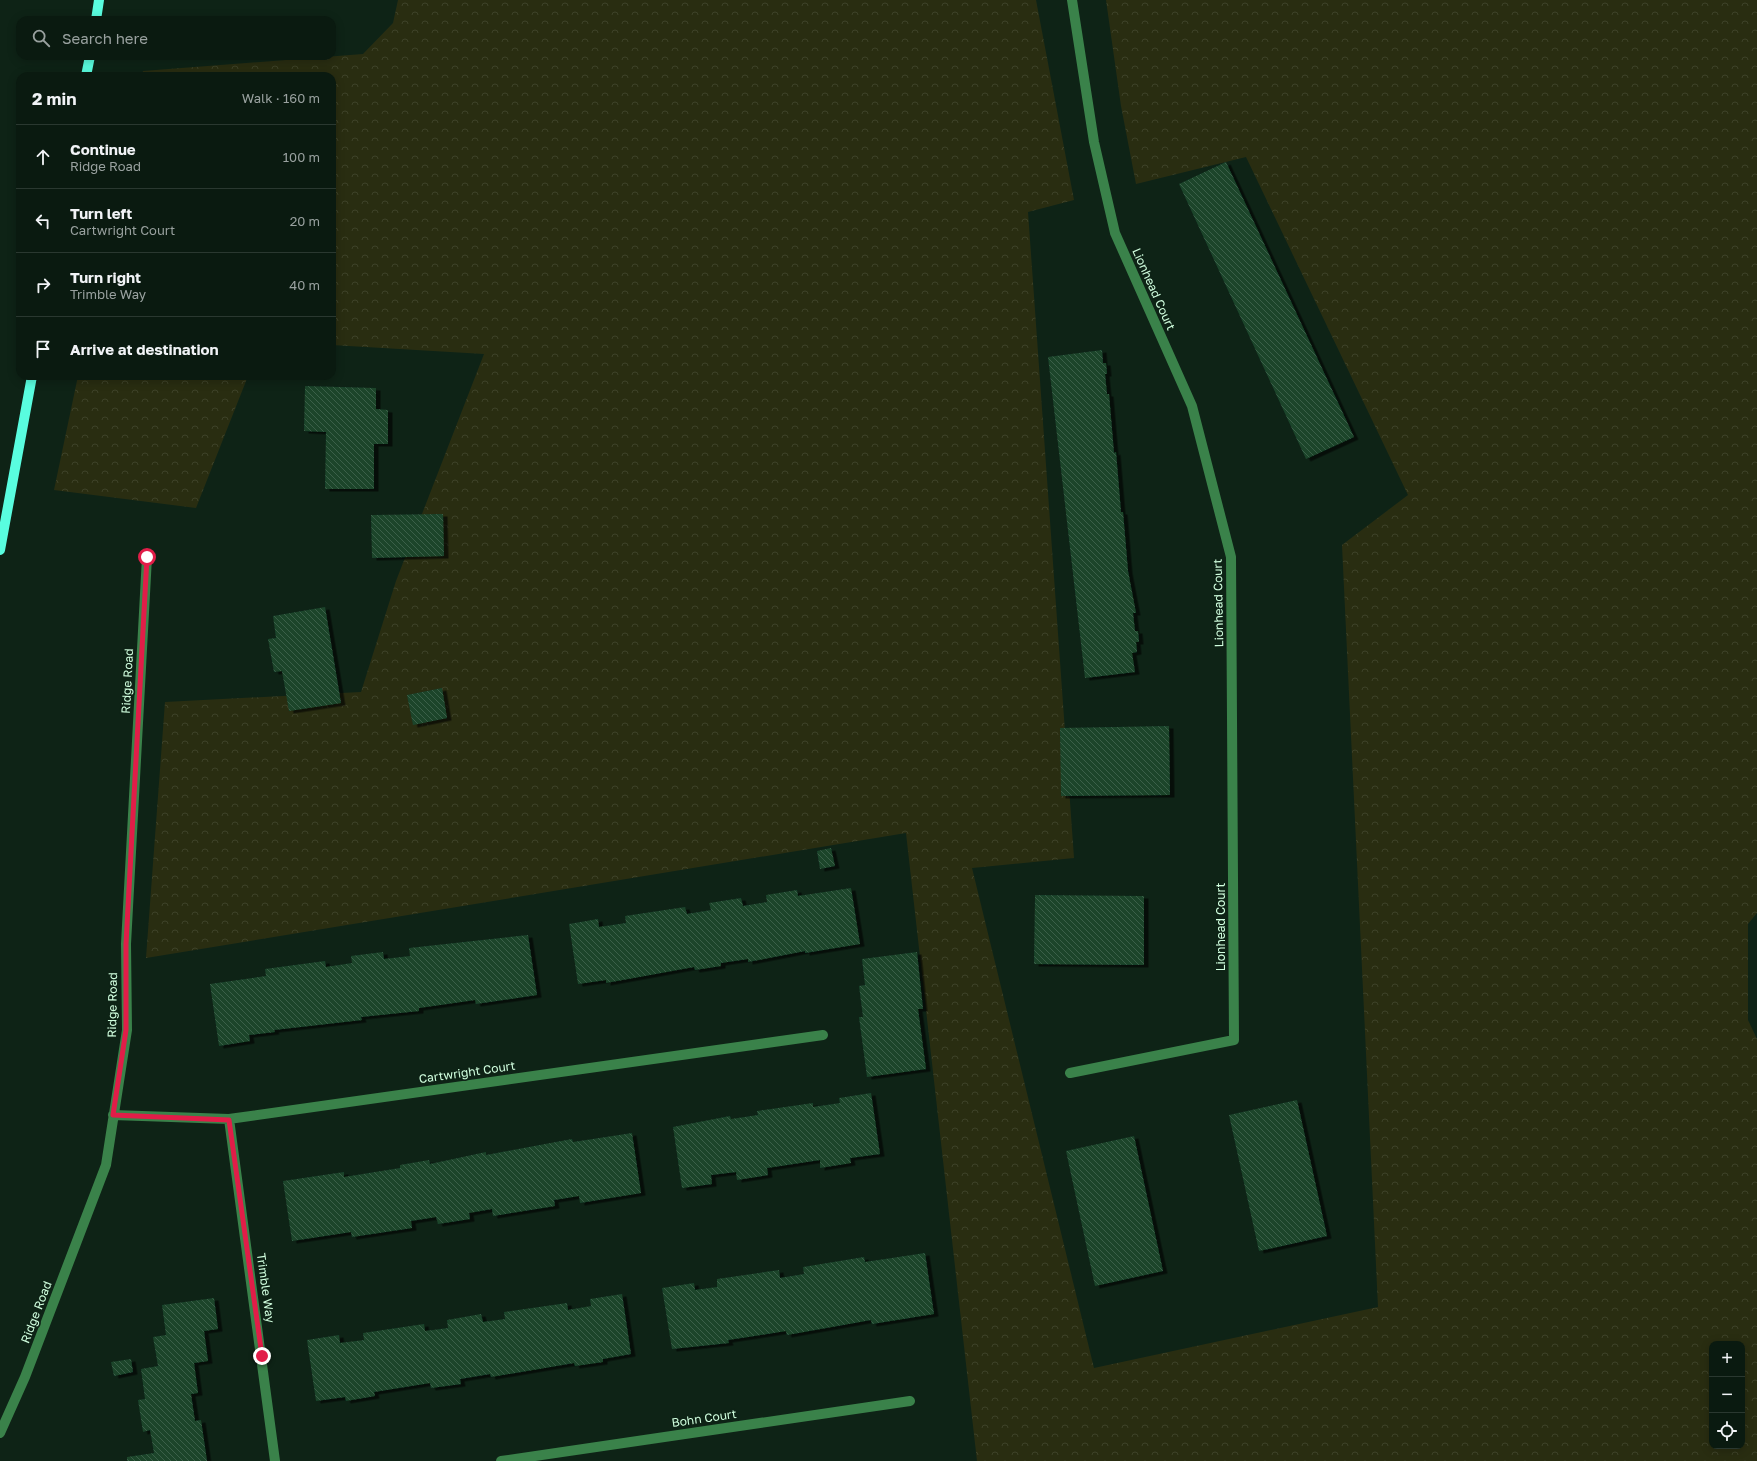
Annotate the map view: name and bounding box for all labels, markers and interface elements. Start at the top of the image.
search box [16,16,336,60]
icon: search [30,27,52,49]
text: Search here [62,29,148,47]
text: 2 min [32,88,76,109]
text: Walk · 160 m [242,90,320,106]
text: Continue [70,140,136,158]
icon: ahead [32,146,54,168]
text: 100 m [283,149,320,165]
text: Ridge Road [70,158,141,174]
text: Turn left [70,204,132,222]
icon: left [32,210,54,232]
text: 20 m [290,213,320,229]
text: Cartwright Court [70,222,175,238]
street label: Lionhead Court [1129,246,1179,333]
text: Turn right [70,268,141,286]
icon: right [32,274,54,296]
text: 40 m [289,277,320,293]
text: Trimble Way [70,286,146,302]
icon: arrive [32,338,54,360]
text: Arrive at destination [70,340,219,358]
route start [138,548,156,566]
street label: Lionhead Court [1210,558,1226,647]
street label: Ridge Road [118,648,136,714]
street label: Lionhead Court [1213,883,1228,971]
street label: Ridge Road [104,972,120,1038]
street label: Cartwright Court [418,1058,516,1086]
street label: Trimble Way [254,1252,278,1324]
street label: Ridge Road [17,1279,55,1345]
map controls [1709,1341,1745,1449]
button: + [1709,1341,1745,1377]
route end [253,1347,271,1365]
button: − [1709,1377,1745,1413]
street label: Bohn Court [671,1406,738,1430]
button: locate [1709,1413,1745,1449]

